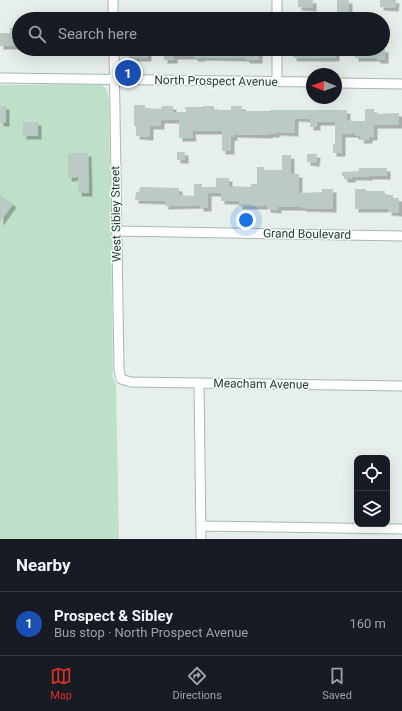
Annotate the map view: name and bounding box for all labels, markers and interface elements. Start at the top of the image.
search box [12,12,390,56]
icon: search [26,23,48,45]
text: Search here [58,25,137,43]
pin: 1 [115,58,141,88]
north arrow [306,68,342,104]
street label: North Prospect Avenue [154,73,278,89]
street label: West Sibley Street [108,166,124,262]
your location [236,210,256,230]
street label: Grand Boulevard [263,226,351,242]
street label: Meacham Avenue [213,376,309,392]
map controls [354,455,390,527]
button: locate [354,455,390,491]
button: layers [354,491,390,527]
text: Nearby [16,555,71,575]
text: Prospect & Sibley [54,607,173,625]
text: 1 [25,616,33,631]
text: 160 m [349,616,386,631]
text: Bus stop · North Prospect Avenue [54,625,248,640]
tab: Map [50,665,72,702]
tab: Directions [172,665,222,702]
tab: Saved [322,665,352,702]

